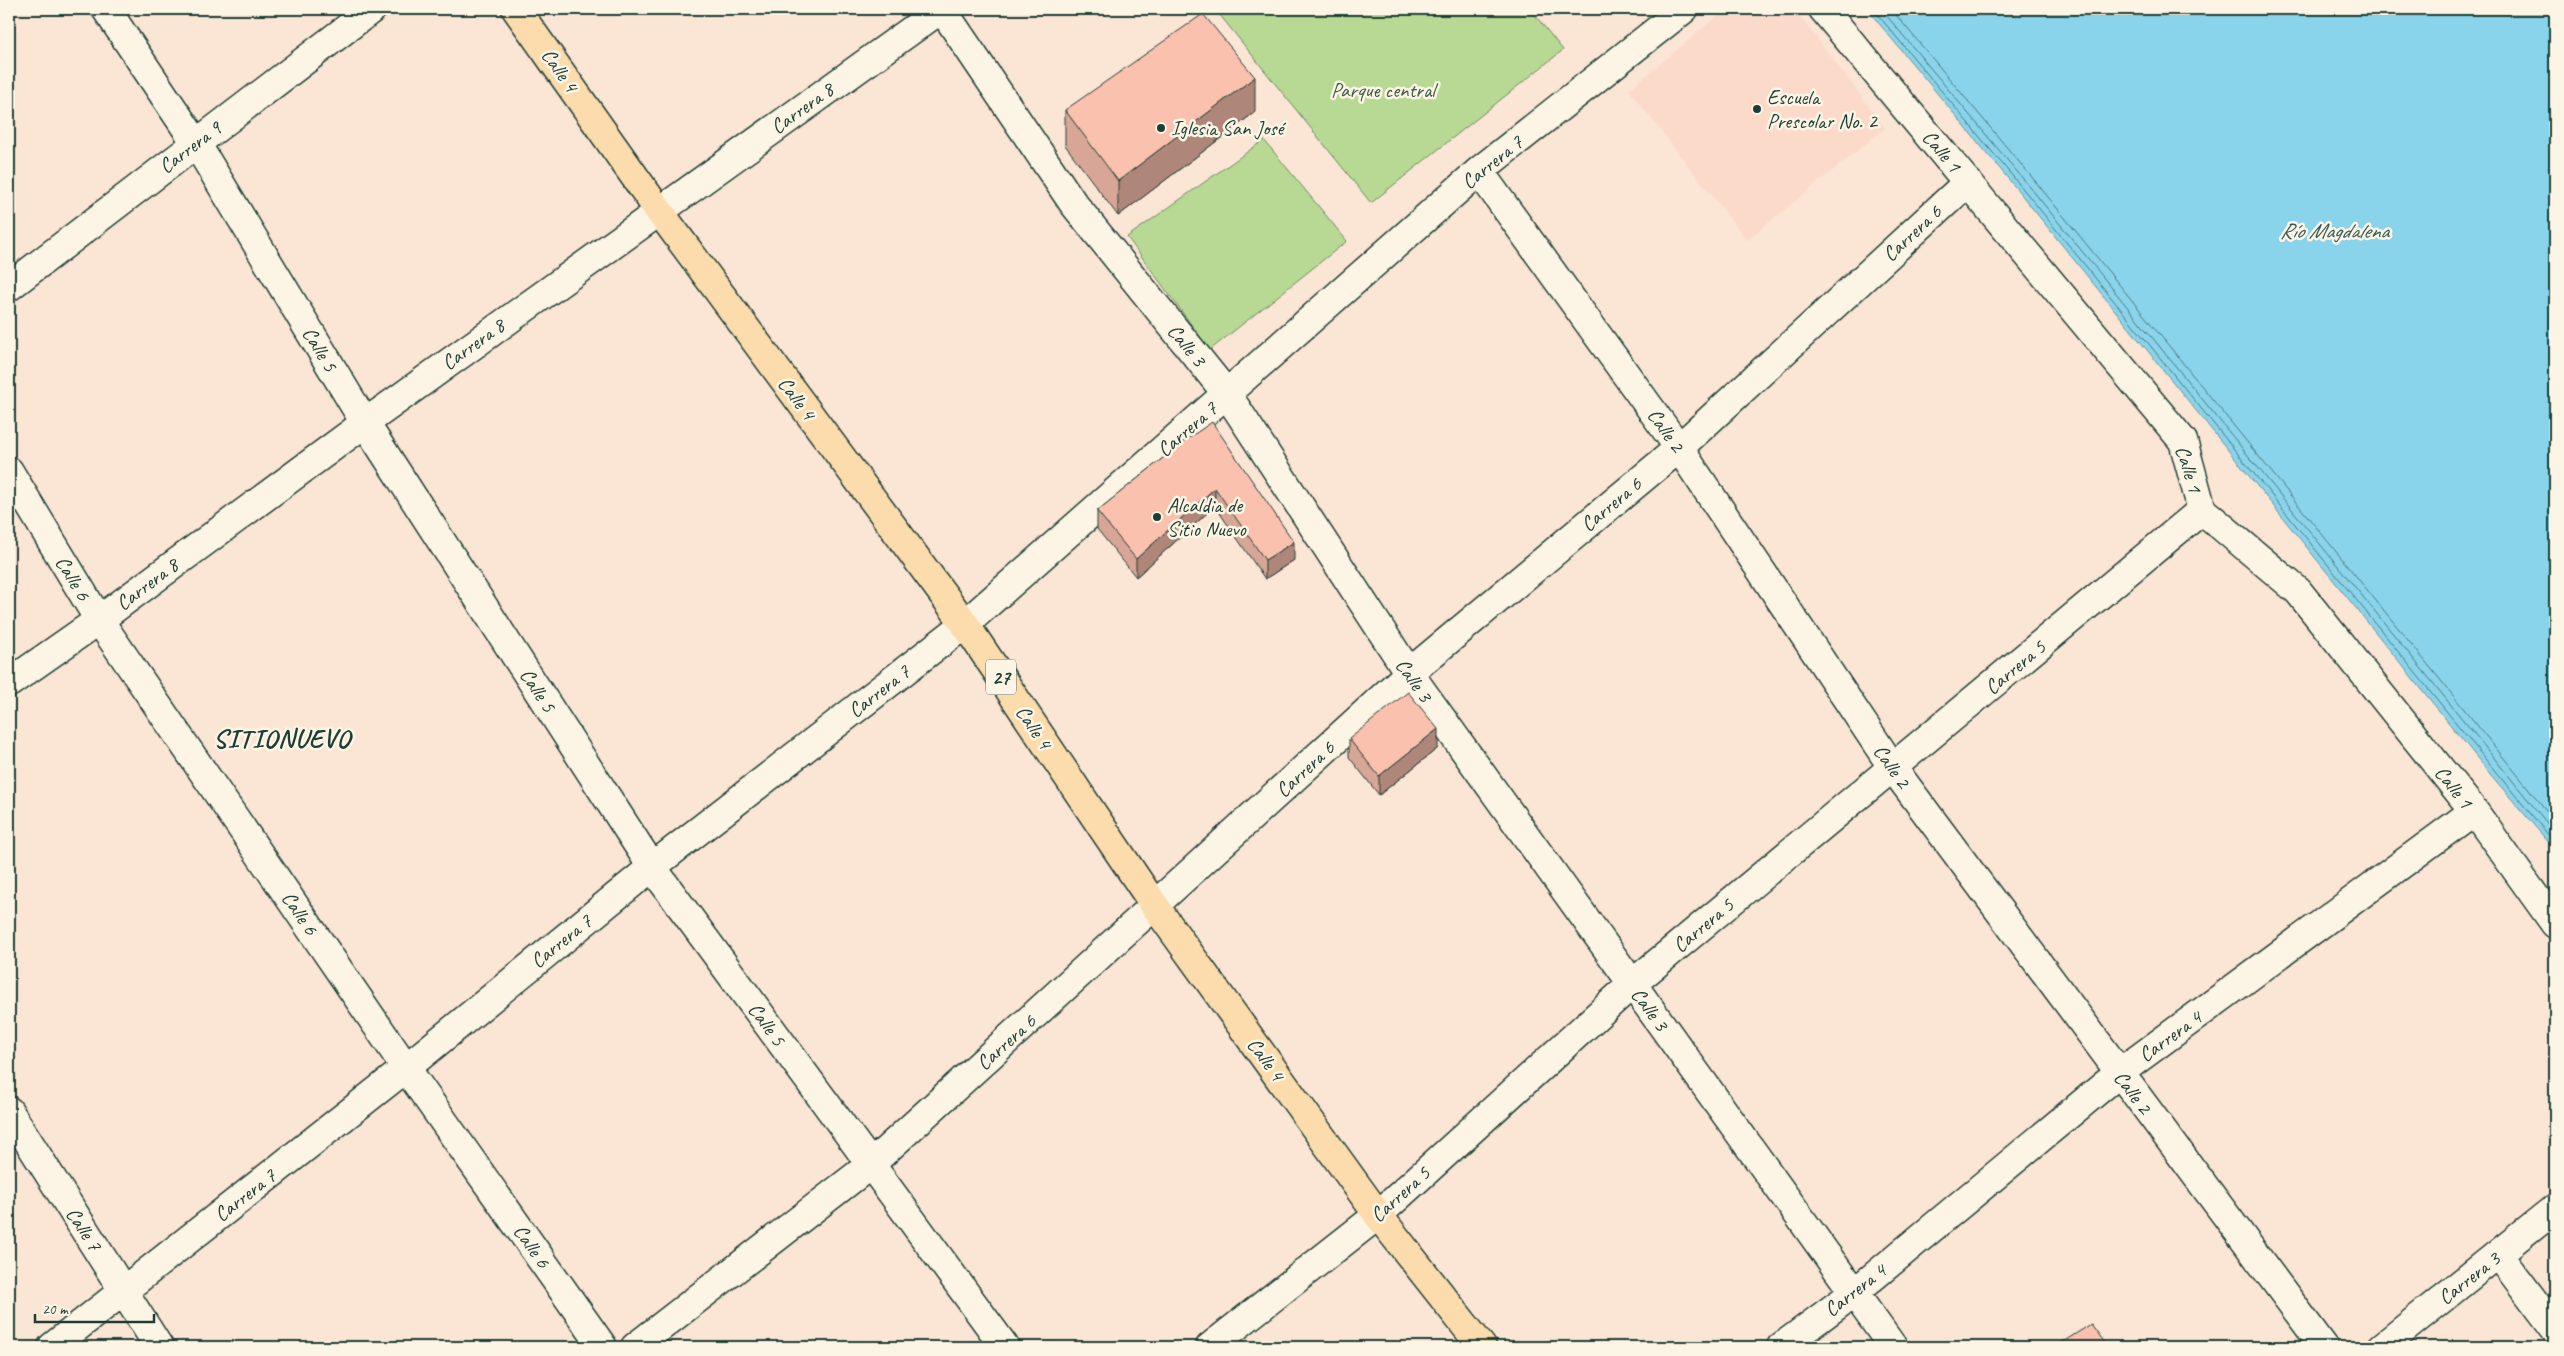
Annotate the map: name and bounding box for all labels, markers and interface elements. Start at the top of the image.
street label: Calle 4 [536,43,586,99]
street label: Carrera 8 [765,75,841,140]
park label: Parque central [1331,77,1438,103]
place label: Escuela Prescolar No. 2 [1767,84,1879,134]
marker: Escuela Prescolar No. 2 [1751,103,1763,115]
street label: Carrera 9 [154,114,228,179]
place label: Iglesia San José [1171,115,1287,141]
marker: Iglesia San José [1155,122,1167,134]
street label: Calle 1 [1917,124,1968,179]
street label: Carrera 7 [1456,128,1529,195]
street label: Carrera 6 [1877,199,1947,267]
water label: Río Magdalena [2280,217,2391,245]
street label: Carrera 8 [436,311,512,376]
street label: Calle 3 [1162,318,1213,373]
street label: Calle 5 [297,322,344,377]
street label: Calle 4 [772,371,823,427]
street label: Carrera 7 [1151,395,1224,462]
street label: Calle 2 [1642,403,1691,458]
street label: Calle 1 [2170,442,2209,497]
street label: Carrera 6 [1575,471,1647,537]
place label: Alcaldia de Sitio Nuevo [1167,492,1247,542]
marker: Alcaldia de Sitio Nuevo [1151,511,1163,523]
street label: Calle 6 [50,551,97,606]
street label: Carrera 8 [111,551,185,616]
street label: Carrera 5 [1979,633,2052,700]
street label: Calle 3 [1390,653,1439,708]
street label: Carrera 7 [843,658,916,723]
road number: 27 [986,660,1016,694]
street label: Calle 5 [514,663,563,718]
street label: Calle 4 [1010,700,1059,756]
district label: SITIONUEVO [213,722,354,755]
street label: Carrera 6 [1270,735,1340,803]
street label: Calle 2 [1868,739,1917,794]
street label: Calle 1 [2429,760,2480,815]
street label: Calle 6 [276,886,324,940]
street label: Carrera 5 [1667,891,1740,958]
street label: Carrera 7 [525,907,598,974]
street label: Calle 3 [1626,982,1675,1037]
street label: Calle 5 [743,997,792,1052]
street label: Carrera 4 [2133,1003,2209,1068]
street label: Carrera 6 [971,1008,1042,1076]
street label: Calle 4 [1242,1032,1292,1088]
street label: Calle 2 [2108,1065,2159,1120]
street label: Carrera 5 [1365,1159,1437,1228]
street label: Carrera 7 [209,1162,282,1227]
street label: Calle 7 [60,1202,109,1257]
street label: Calle 6 [508,1219,557,1273]
street label: Carrera 3 [2433,1245,2506,1310]
street label: Carrera 4 [1819,1256,1893,1322]
scale bar [35,1291,154,1323]
text: 20 m [42,1300,69,1319]

